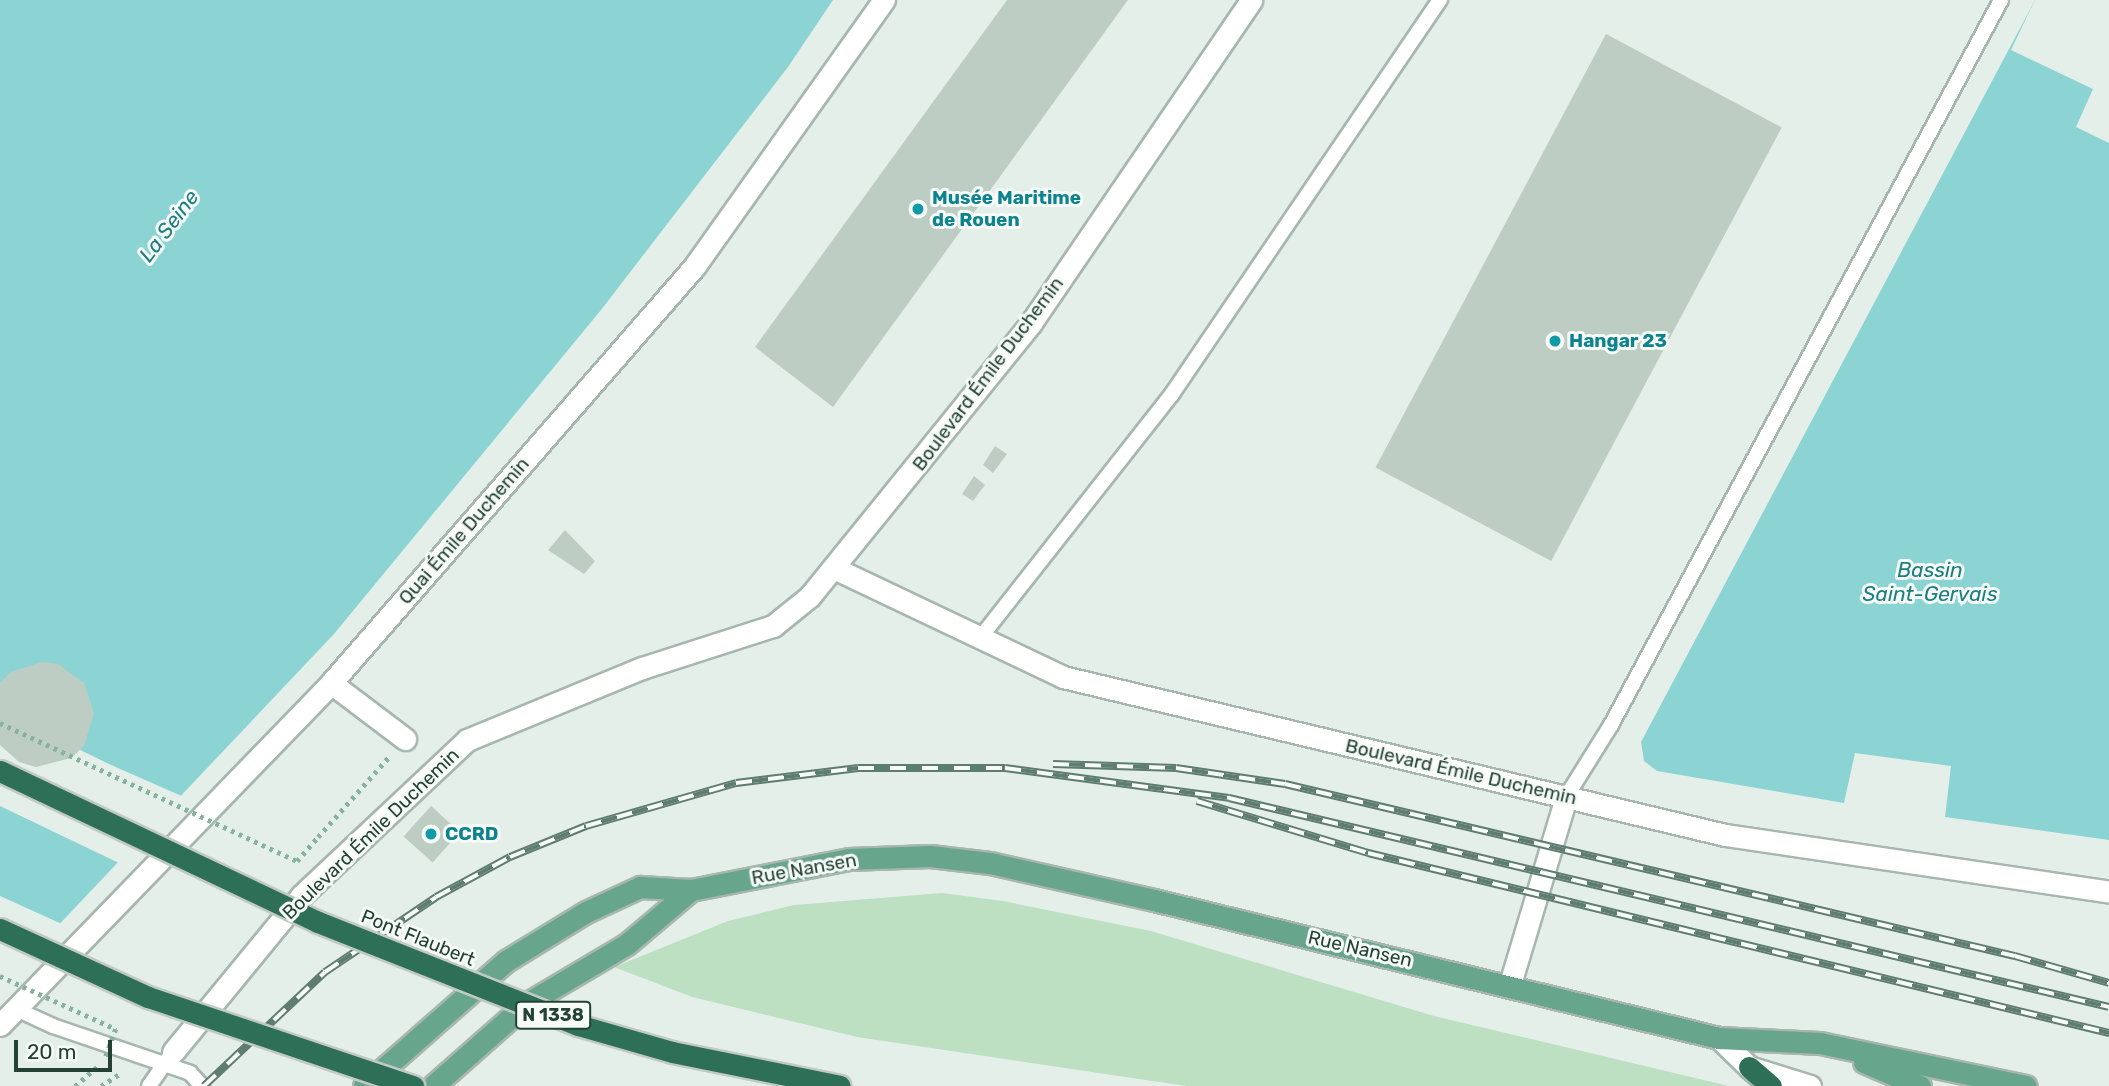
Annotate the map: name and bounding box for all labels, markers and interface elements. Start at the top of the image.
water label: La Seine [134,185,204,267]
place label: Musée Maritime de Rouen [932,187,1081,231]
marker: Musée Maritime de Rouen [910,201,926,217]
street label: Boulevard Émile Duchemin [908,273,1068,475]
place label: Hangar 23 [1569,330,1667,352]
marker: Hangar 23 [1547,333,1563,349]
street label: Quai Émile Duchemin [394,453,534,609]
water label: Bassin Saint-Gervais [1863,557,1997,607]
street label: Boulevard Émile Duchemin [1343,734,1579,810]
street label: Boulevard Émile Duchemin [278,744,464,924]
place label: CCRD [445,823,498,845]
marker: CCRD [423,826,439,842]
street label: Rue Nansen [750,849,858,889]
street label: Pont Flaubert [358,905,478,971]
street label: Rue Nansen [1306,926,1414,972]
road number: N 1338 [514,1000,592,1030]
scale bar [18,1026,116,1070]
text: 20 m [27,1039,76,1064]

